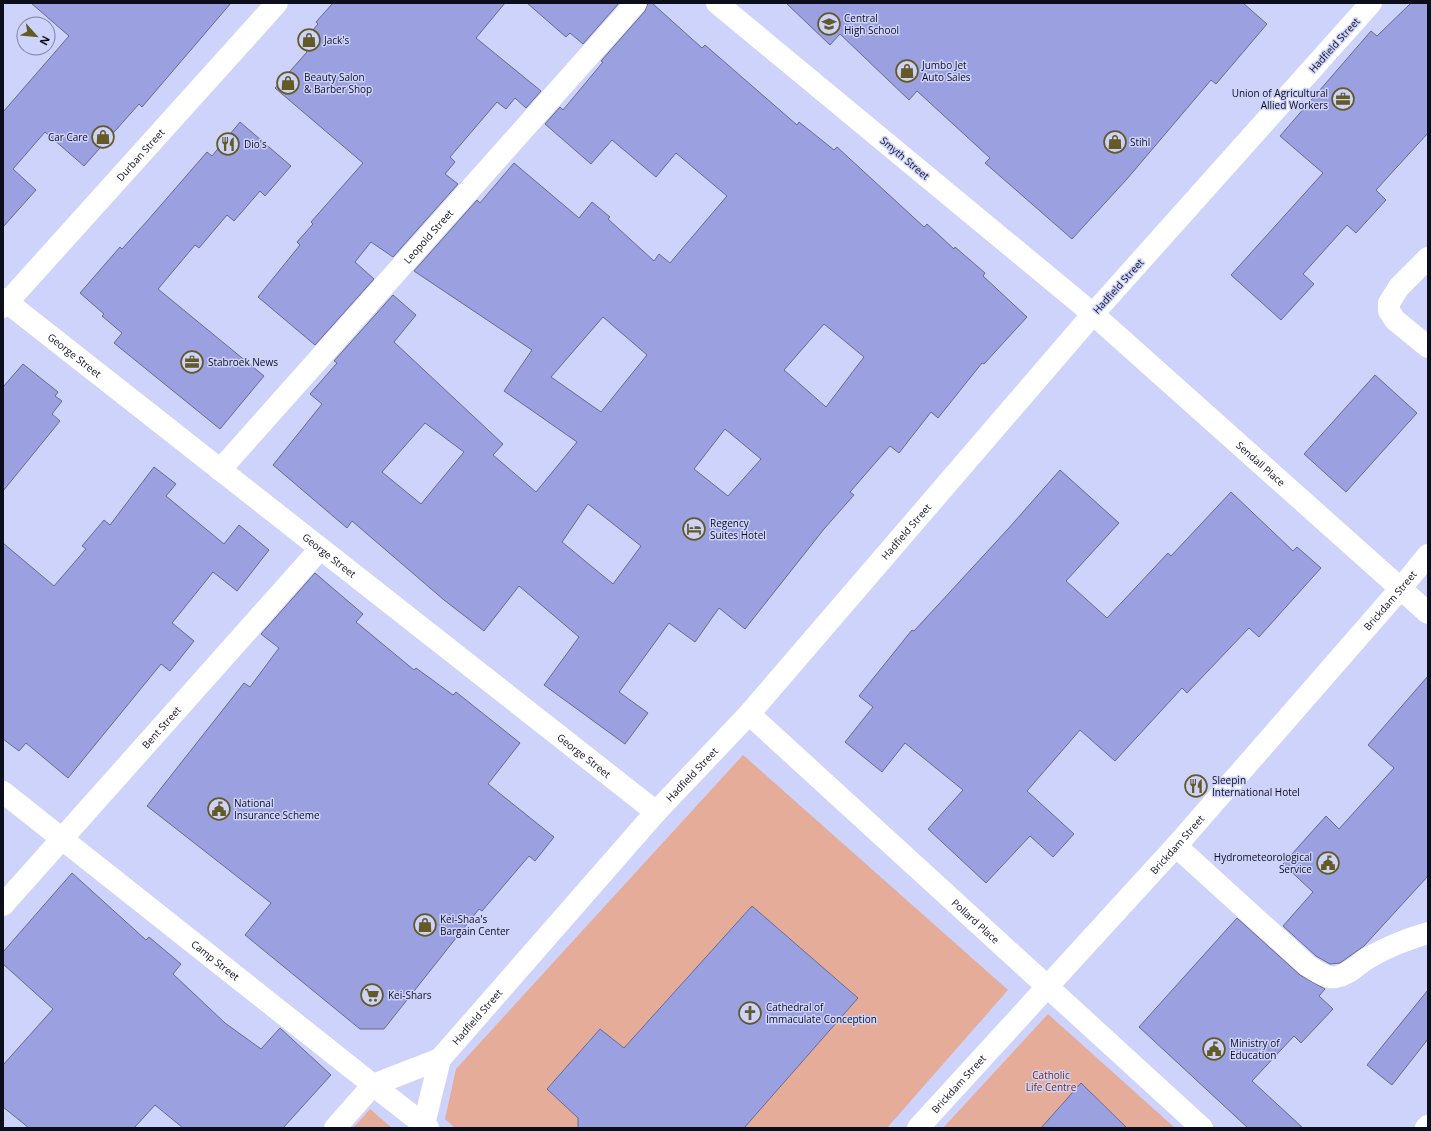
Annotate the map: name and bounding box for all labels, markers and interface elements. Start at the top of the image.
school or university icon: Central High School [816,11,842,37]
place label: Central High School [844,11,899,37]
street label: Hadfield Street [1305,14,1363,76]
north arrow [16,16,56,56]
shop icon: Jack's [296,27,322,53]
text: N [37,33,54,48]
place label: Jack's [323,33,349,47]
shop icon: Jumbo Jet Auto Sales [894,58,920,84]
place label: Jumbo Jet Auto Sales [921,58,971,84]
shop icon: Beauty Salon & Barber Shop [275,70,301,96]
place label: Beauty Salon & Barber Shop [304,70,372,96]
place label: Union of Agricultural Allied Workers [1232,86,1328,112]
office icon: Union of Agricultural Allied Workers [1330,86,1356,112]
shop icon: Car Care [90,124,116,150]
street label: Durban Street [113,125,168,184]
shop icon: Stihl [1102,129,1128,155]
place label: Car Care [48,130,88,144]
restaurant icon: Dio's [215,131,241,157]
street label: Smyth Street [878,133,933,183]
place label: Stihl [1130,135,1150,149]
place label: Dio's [244,137,267,151]
street label: Leopold Street [400,206,456,266]
street label: Hadfield Street [1089,255,1147,317]
street label: George Street [45,330,105,381]
office icon: Stabroek News [179,349,205,375]
place label: Stabroek News [208,355,278,369]
street label: Sendall Place [1233,438,1289,490]
street label: Hadfield Street [878,500,934,562]
hotel icon: Regency Suites Hotel [681,516,707,542]
place label: Regency Suites Hotel [710,516,766,542]
street label: George Street [300,530,359,581]
street label: Brickdam Street [1360,567,1420,633]
street label: Bent Street [139,703,184,751]
street label: George Street [554,730,614,781]
street label: Hadfield Street [663,744,721,804]
restaurant icon: Sleepin International Hotel [1183,773,1209,799]
place label: Sleepin International Hotel [1212,773,1300,799]
public building icon: National Insurance Scheme [206,796,232,822]
place label: National Insurance Scheme [234,796,320,822]
street label: Brickdam Street [1147,812,1207,877]
place label: Hydrometeorological Service [1214,850,1312,876]
public building icon: Hydrometeorological Service [1315,850,1341,876]
street label: Pollard Place [949,896,1003,947]
shop icon: Kei-Shaa's Bargain Center [412,912,438,938]
place label: Kei-Shaa's Bargain Center [440,912,510,938]
street label: Camp Street [188,937,243,984]
supermarket icon: Kei-Shars [359,982,385,1008]
street label: Hadfield Street [449,986,505,1048]
place label: Kei-Shars [388,988,432,1002]
church icon: Cathedral of Immaculate Conception [737,1000,763,1026]
place label: Cathedral of Immaculate Conception [766,1000,877,1026]
public building icon: Ministry of Education [1201,1036,1227,1062]
place label: Ministry of Education [1230,1036,1280,1062]
street label: Brickdam Street [928,1051,989,1116]
park label: Catholic Life Centre [1026,1068,1077,1094]

